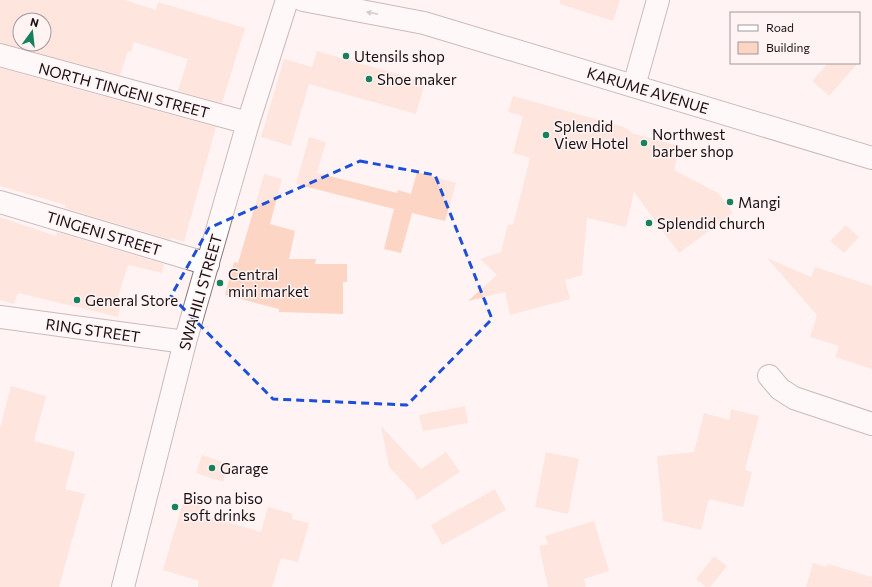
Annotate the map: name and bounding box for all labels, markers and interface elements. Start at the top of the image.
one-way arrow [366,10,378,16]
north arrow [12,12,52,52]
legend [730,12,860,64]
text: N [29,15,40,29]
text: Road [766,20,794,34]
text: Building [766,40,810,54]
place label: Utensils shop [354,47,445,65]
marker: Utensils shop [341,51,351,61]
street label: NORTH TINGENI STREET [37,59,212,122]
street label: KARUME AVENUE [585,63,711,117]
place label: Shoe maker [377,70,457,88]
marker: Shoe maker [364,74,374,84]
place label: Splendid View Hotel [554,117,629,152]
place label: Northwest barber shop [652,125,734,160]
marker: Splendid View Hotel [541,130,551,140]
marker: Northwest barber shop [639,138,649,148]
place label: Mangi [738,193,781,211]
marker: Mangi [725,197,735,207]
street label: TINGENI STREET [44,207,164,259]
place label: Splendid church [657,214,765,232]
marker: Splendid church [644,218,654,228]
street label: SWAHILI STREET [175,232,225,352]
place label: Central mini market [228,265,309,300]
marker: Central mini market [215,278,225,288]
place label: General Store [85,291,178,309]
marker: General Store [72,295,82,305]
street label: RING STREET [45,314,142,346]
place label: Garage [220,459,269,477]
marker: Garage [207,463,217,473]
place label: Biso na biso soft drinks [183,489,263,524]
marker: Biso na biso soft drinks [170,502,180,512]

